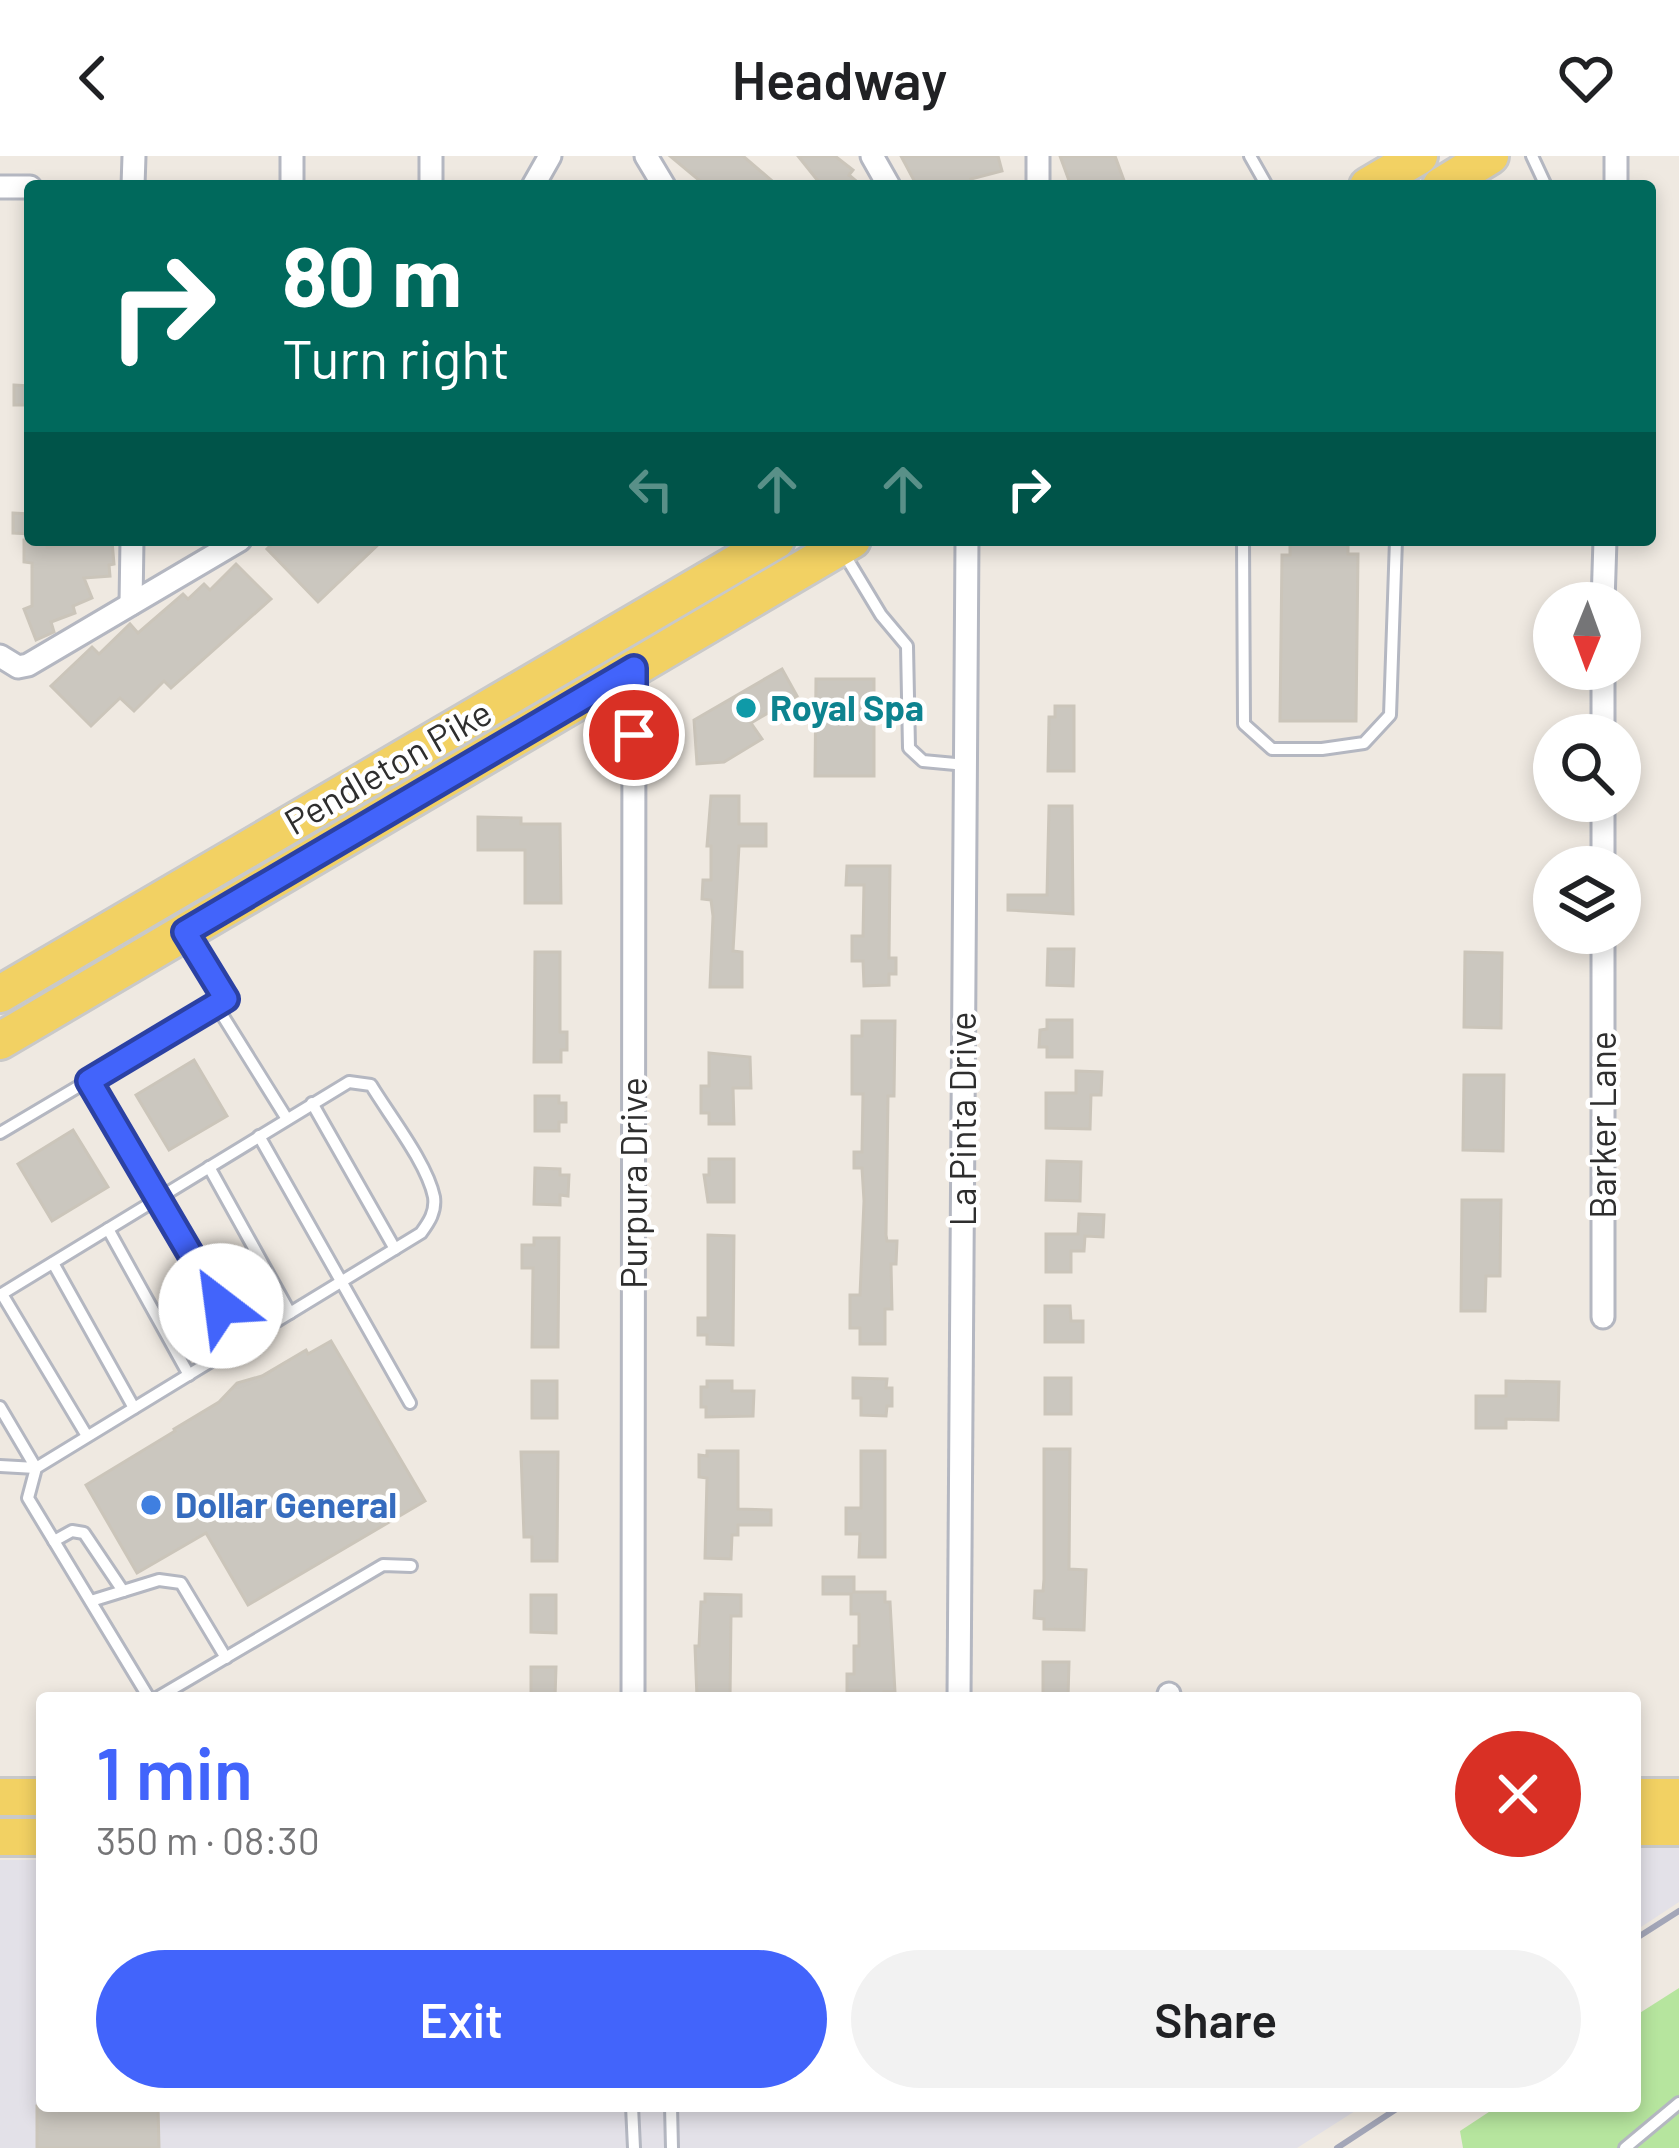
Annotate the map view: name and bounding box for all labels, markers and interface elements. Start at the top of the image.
icon: back [60,45,126,111]
icon: heart [1553,45,1619,111]
text: Headway [732,46,947,111]
text: 80 m [282,223,462,324]
icon: right [84,228,240,384]
text: Turn right [282,325,510,390]
icon: left [618,456,684,522]
icon: ahead [744,456,810,522]
icon: ahead [870,456,936,522]
icon: right [996,456,1062,522]
north arrow [1533,582,1641,690]
map controls [1533,582,1641,954]
pin [583,684,685,786]
place label: Royal Spa [770,685,924,728]
street label: Pendleton Pike [276,689,498,842]
marker: Royal Spa [733,695,759,721]
icon: arrive [601,702,667,768]
button: search [1533,714,1641,822]
button: layers [1533,846,1641,954]
street label: La Pinta Drive [940,1012,983,1226]
street label: Barker Lane [1580,1031,1623,1219]
street label: Purpura Drive [611,1077,654,1289]
position arrow [158,1243,284,1369]
place label: Dollar General [175,1482,397,1525]
marker: Dollar General [138,1492,164,1518]
text: 1 min [96,1728,253,1814]
button: close [1455,1731,1581,1857]
text: 350 m · 08:30 [96,1816,320,1863]
button: Exit [96,1950,827,2088]
button: Share [851,1950,1581,2088]

